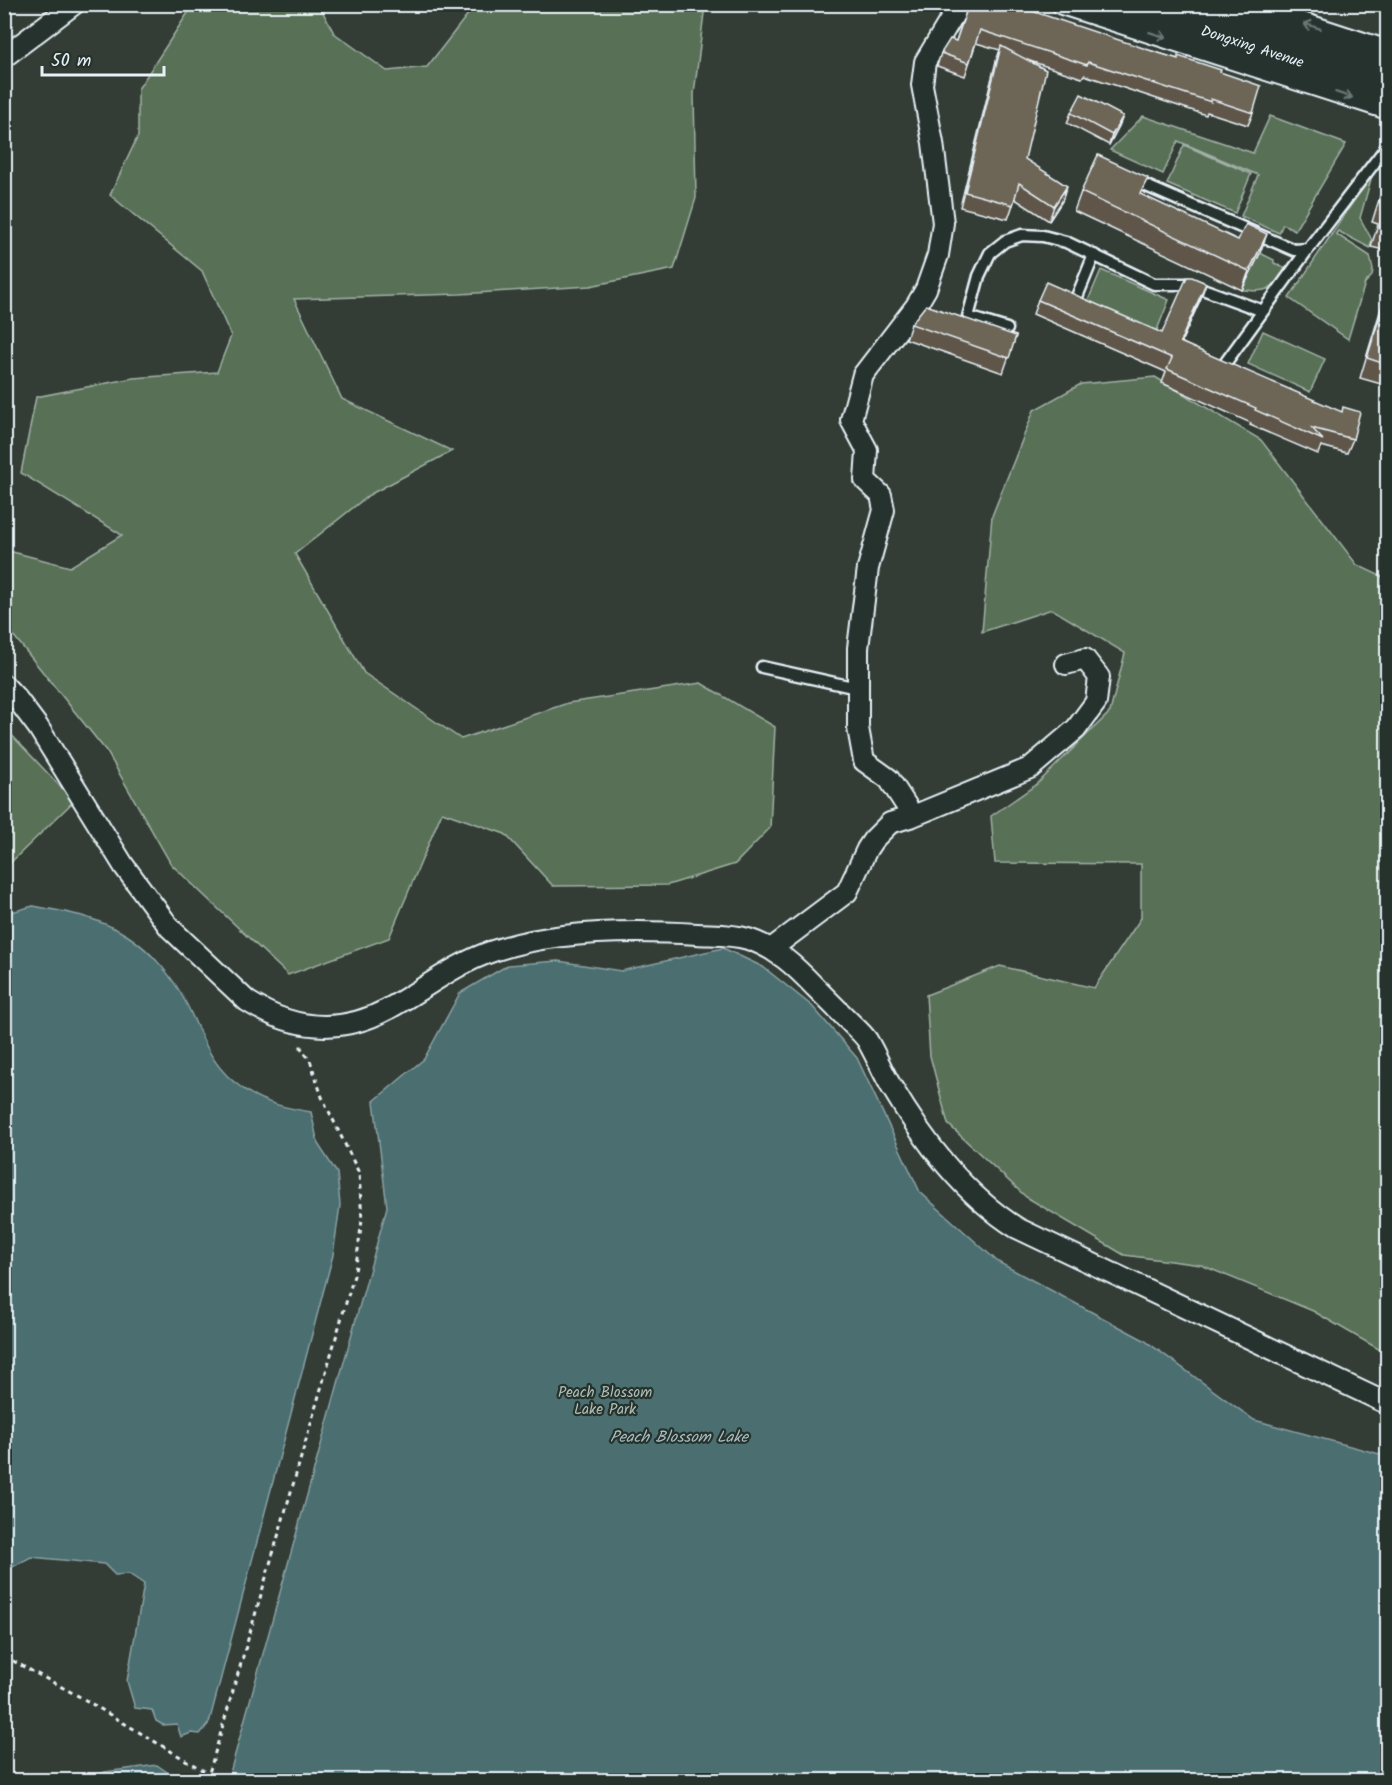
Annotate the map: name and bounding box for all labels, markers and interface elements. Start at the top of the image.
street label: Dongxing Avenue [1198,19,1307,75]
one-way arrow [1303,20,1322,31]
one-way arrow [1148,31,1167,42]
scale bar [42,39,164,77]
text: 50 m [51,47,91,76]
one-way arrow [1334,90,1353,101]
park label: Peach Blossom Lake Park [558,1381,652,1422]
water label: Peach Blossom Lake [610,1425,750,1450]

